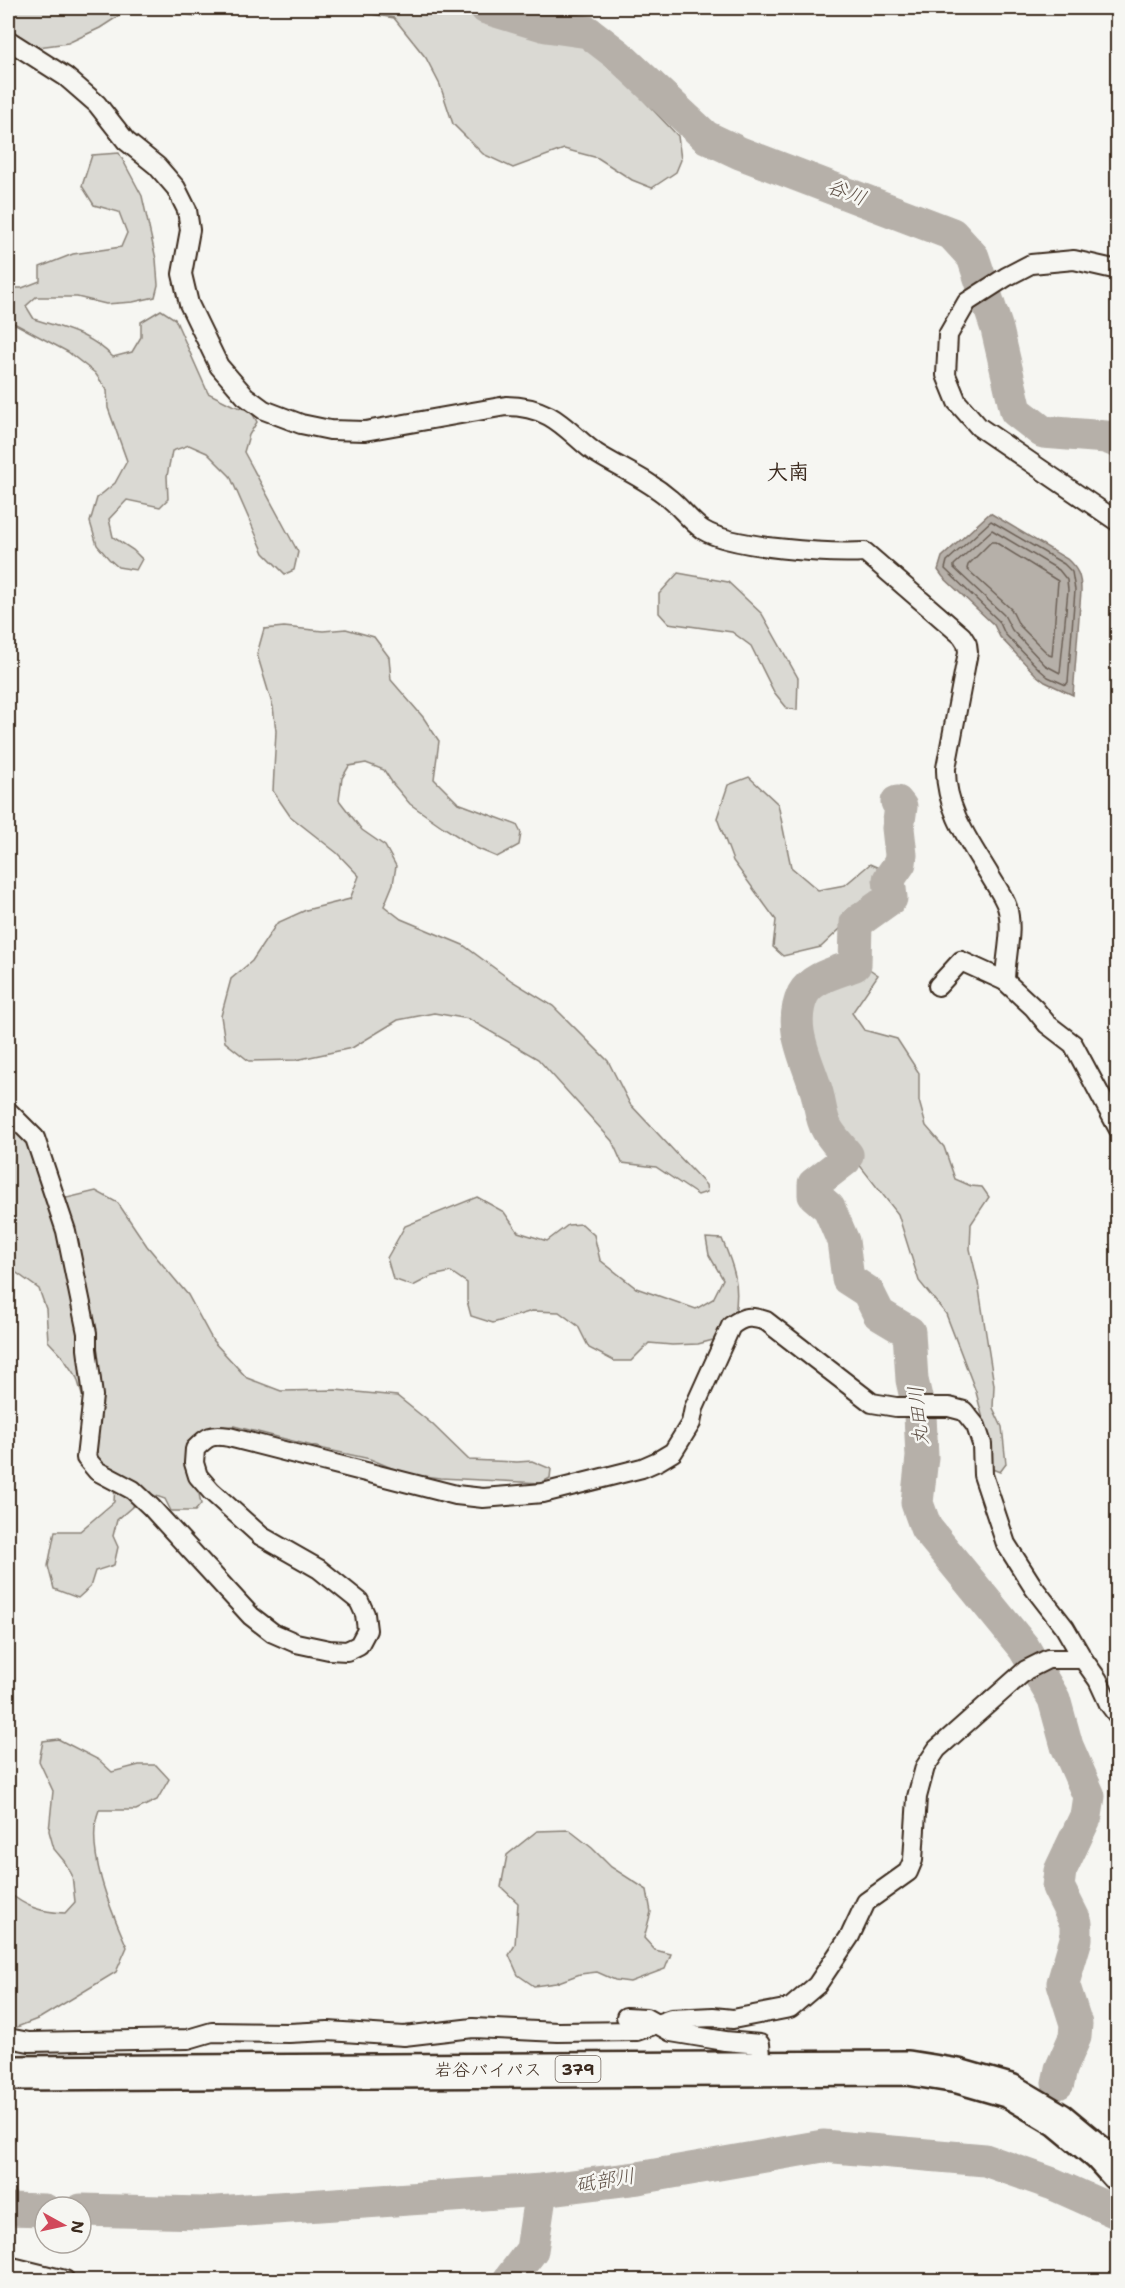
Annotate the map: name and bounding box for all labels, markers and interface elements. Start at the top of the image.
water label: 谷川 [824,173,870,211]
district label: 大南 [767,458,809,486]
water label: 丸田川 [902,1385,934,1447]
road number: 379 [556,2056,600,2082]
street label: 岩谷バイパス [434,2058,542,2082]
water label: 砥部川 [573,2162,637,2198]
north arrow [33,2195,93,2255]
text: N [66,2219,89,2235]

